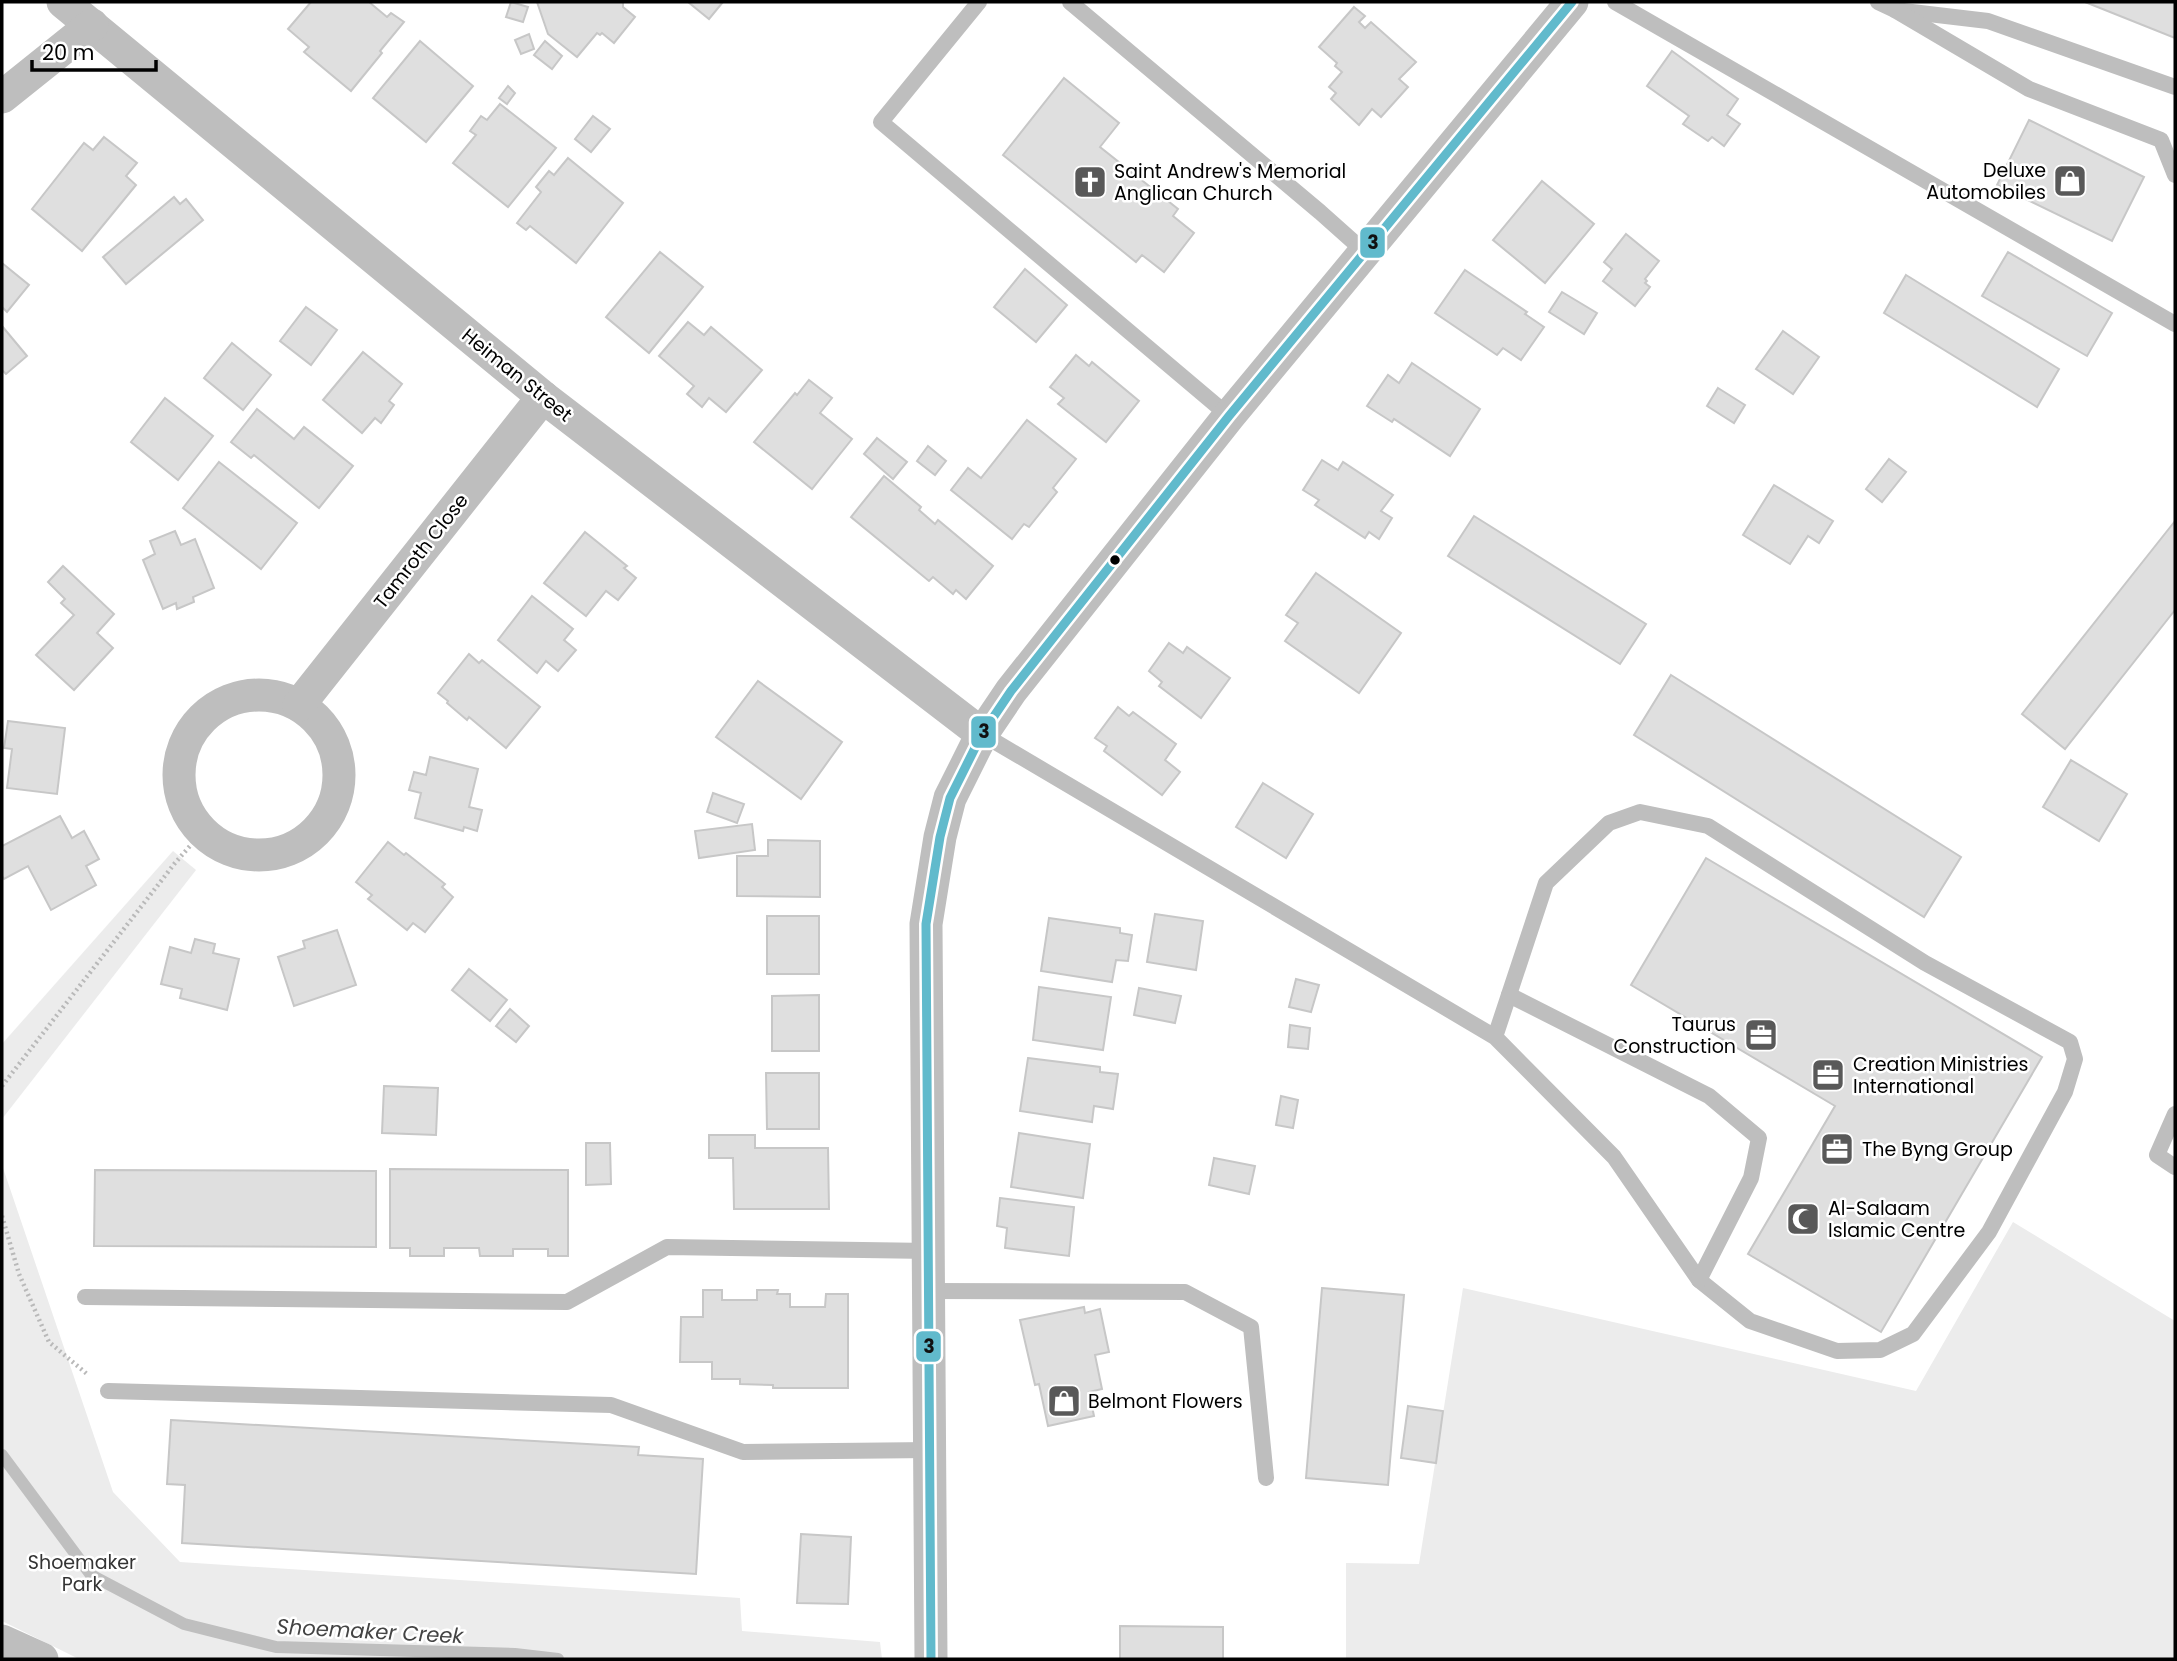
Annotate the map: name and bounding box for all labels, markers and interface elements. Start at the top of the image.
scale bar [32,28,156,72]
text: 20 m [42,38,95,67]
place label: Deluxe Automobiles [1926,157,2046,206]
place label: Saint Andrew's Memorial Anglican Church [1114,158,1346,207]
shop icon: Deluxe Automobiles [2051,162,2089,200]
church icon: Saint Andrew's Memorial Anglican Church [1071,163,1109,201]
line badge: 3 [1359,226,1386,259]
text: 3 [1367,229,1379,256]
street label: Heiman Street [456,322,578,428]
street label: Tamroth Close [367,488,475,614]
unlabelled marker [1108,553,1122,567]
line badge: 3 [970,715,997,749]
text: 3 [978,718,990,745]
place label: Taurus Construction [1613,1011,1736,1060]
office icon: Taurus Construction [1742,1016,1780,1054]
place label: Creation Ministries International [1853,1051,2029,1100]
office icon: Creation Ministries International [1809,1056,1847,1094]
office icon: The Byng Group [1818,1130,1856,1168]
place label: The Byng Group [1862,1136,2013,1163]
place label: Al-Salaam Islamic Centre [1828,1195,1965,1244]
mosque icon: Al-Salaam Islamic Centre [1784,1200,1822,1238]
line badge: 3 [915,1330,942,1363]
text: 3 [923,1333,935,1360]
shop icon: Belmont Flowers [1045,1382,1083,1420]
place label: Belmont Flowers [1088,1388,1243,1415]
park label: Shoemaker Park [28,1549,136,1598]
water label: Shoemaker Creek [276,1612,465,1650]

